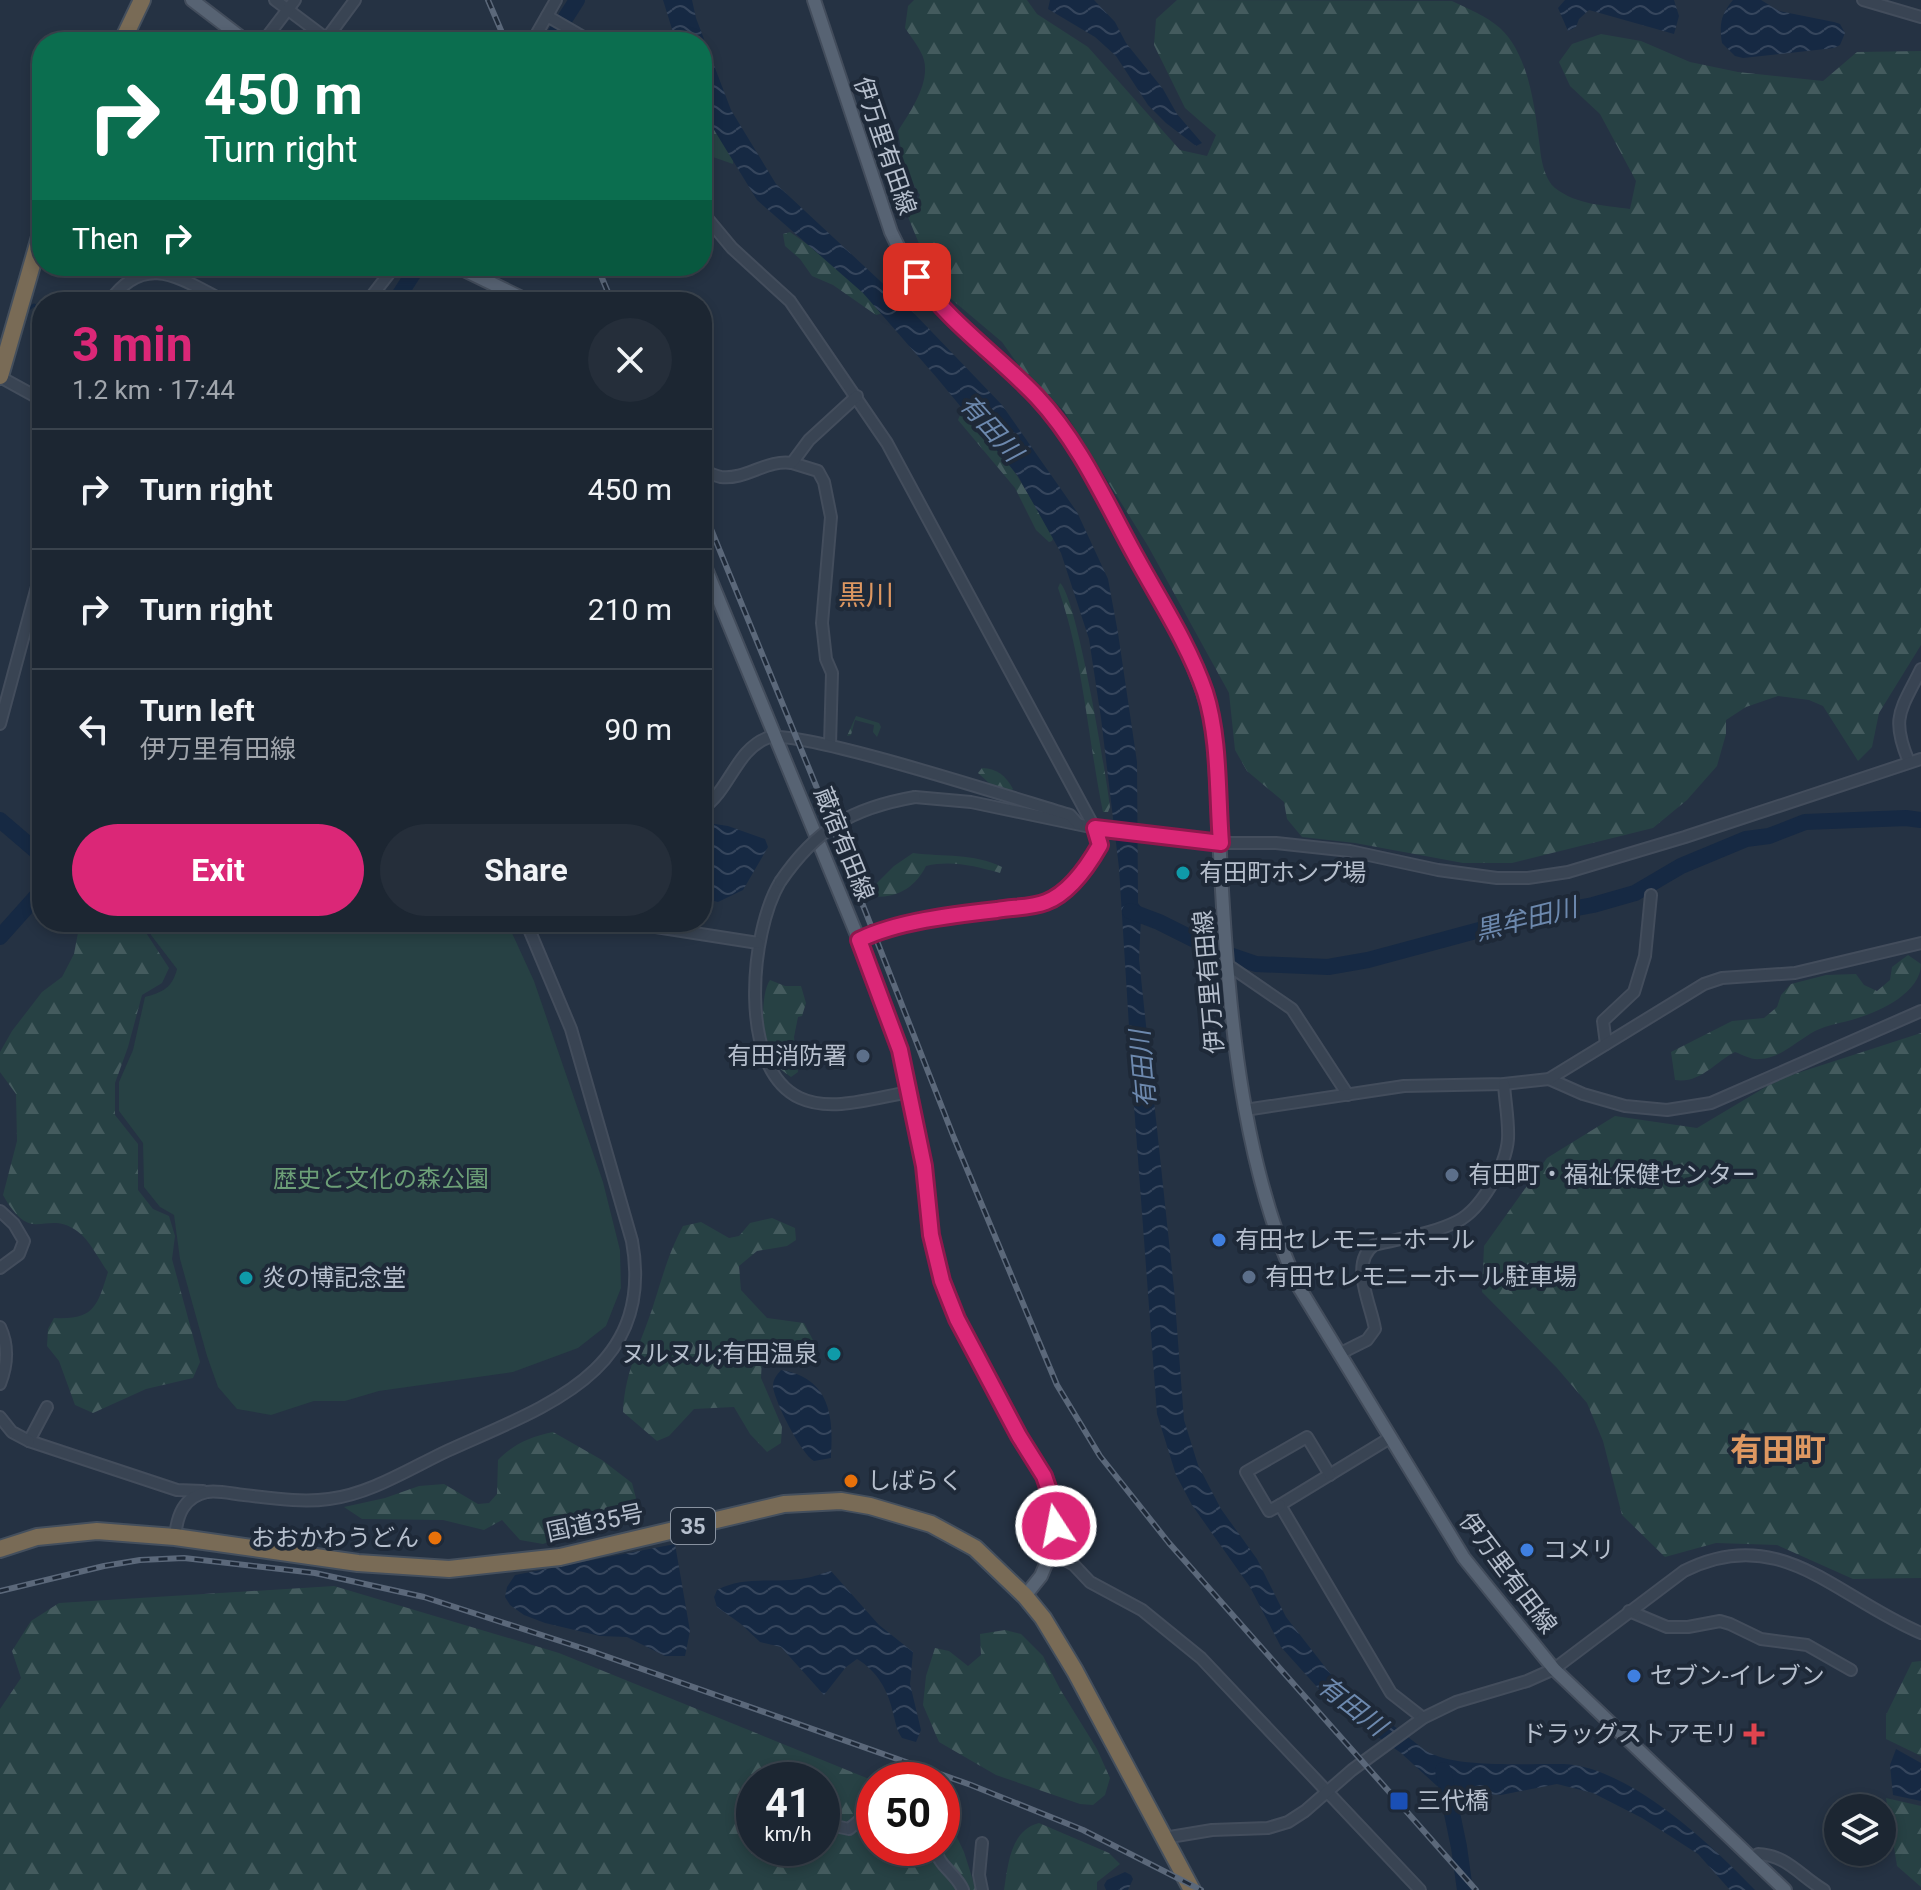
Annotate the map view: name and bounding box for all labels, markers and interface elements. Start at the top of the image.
text: 450 m [204,62,363,128]
icon: right [72,64,176,168]
street label: 伊万里有田線 [848,73,922,219]
text: Turn right [204,129,357,171]
icon: right [155,216,199,260]
text: Then [72,221,139,256]
pin [883,243,951,311]
icon: arrive [895,255,939,299]
text: 3 min [72,316,193,373]
button: close [588,318,672,402]
text: 1.2 km · 17:44 [72,375,235,405]
water label: 有田川 [954,389,1030,469]
icon: right [72,467,116,511]
text: Turn right [140,472,273,507]
text: 450 m [588,472,672,507]
district label: 黒川 [838,579,894,612]
icon: right [72,587,116,631]
text: Turn right [140,592,273,627]
text: 210 m [588,592,672,627]
text: Turn left [140,693,255,728]
icon: left [72,707,116,751]
text: 90 m [605,712,672,747]
text: 伊万里有田線 [140,734,296,764]
street label: 蔵宿有田線 [809,783,879,905]
button: Exit [72,824,364,916]
button: Share [380,824,672,916]
place label: 有田町ホンプ場 [1199,859,1366,887]
marker: 有田町ホンプ場 [1174,864,1192,882]
water label: 黒牟田川 [1472,891,1583,946]
street label: 伊万里有田線 [1189,909,1229,1055]
water label: 有田川 [1124,1026,1161,1109]
place label: 有田消防署 [727,1042,847,1070]
marker: 有田消防署 [854,1047,872,1065]
place label: 有田町・福祉保健センター [1468,1161,1756,1189]
park label: 歴史と文化の森公園 [273,1165,489,1193]
marker: 有田町・福祉保健センター [1443,1166,1461,1184]
place label: 有田セレモニーホール [1235,1226,1475,1254]
marker: 有田セレモニーホール [1210,1231,1228,1249]
place label: 有田セレモニーホール駐車場 [1265,1263,1577,1291]
place label: 炎の博記念堂 [262,1264,406,1292]
marker: 有田セレモニーホール駐車場 [1240,1268,1258,1286]
marker: 炎の博記念堂 [237,1269,255,1287]
place label: ヌルヌル;有田温泉 [621,1340,818,1368]
marker: ヌルヌル;有田温泉 [825,1345,843,1363]
district label: 有田町 [1730,1431,1826,1469]
place label: しばらく [867,1467,963,1495]
marker: しばらく [842,1472,860,1490]
position arrow [1014,1484,1098,1568]
street label: 国道35号 [544,1499,646,1547]
street label: 伊万里有田線 [1453,1507,1563,1639]
road number: 35 [671,1508,715,1544]
place label: おおかわうどん [251,1524,419,1552]
marker: おおかわうどん [426,1529,444,1547]
place label: コメリ [1543,1536,1615,1564]
marker: コメリ [1518,1541,1536,1559]
place label: セブン-イレブン [1650,1662,1825,1690]
marker: セブン-イレブン [1625,1667,1643,1685]
water label: 有田川 [1312,1670,1394,1744]
place label: ドラッグストアモリ [1522,1720,1738,1748]
marker: ドラッグストアモリ [1745,1725,1763,1743]
speed limit sign: 50 [856,1762,960,1866]
text: 41 [765,1780,811,1827]
place label: 三代橋 [1417,1787,1489,1815]
marker: 三代橋 [1388,1790,1410,1812]
map controls [1824,1794,1896,1866]
button: layers [1824,1794,1896,1866]
text: km/h [765,1822,811,1846]

